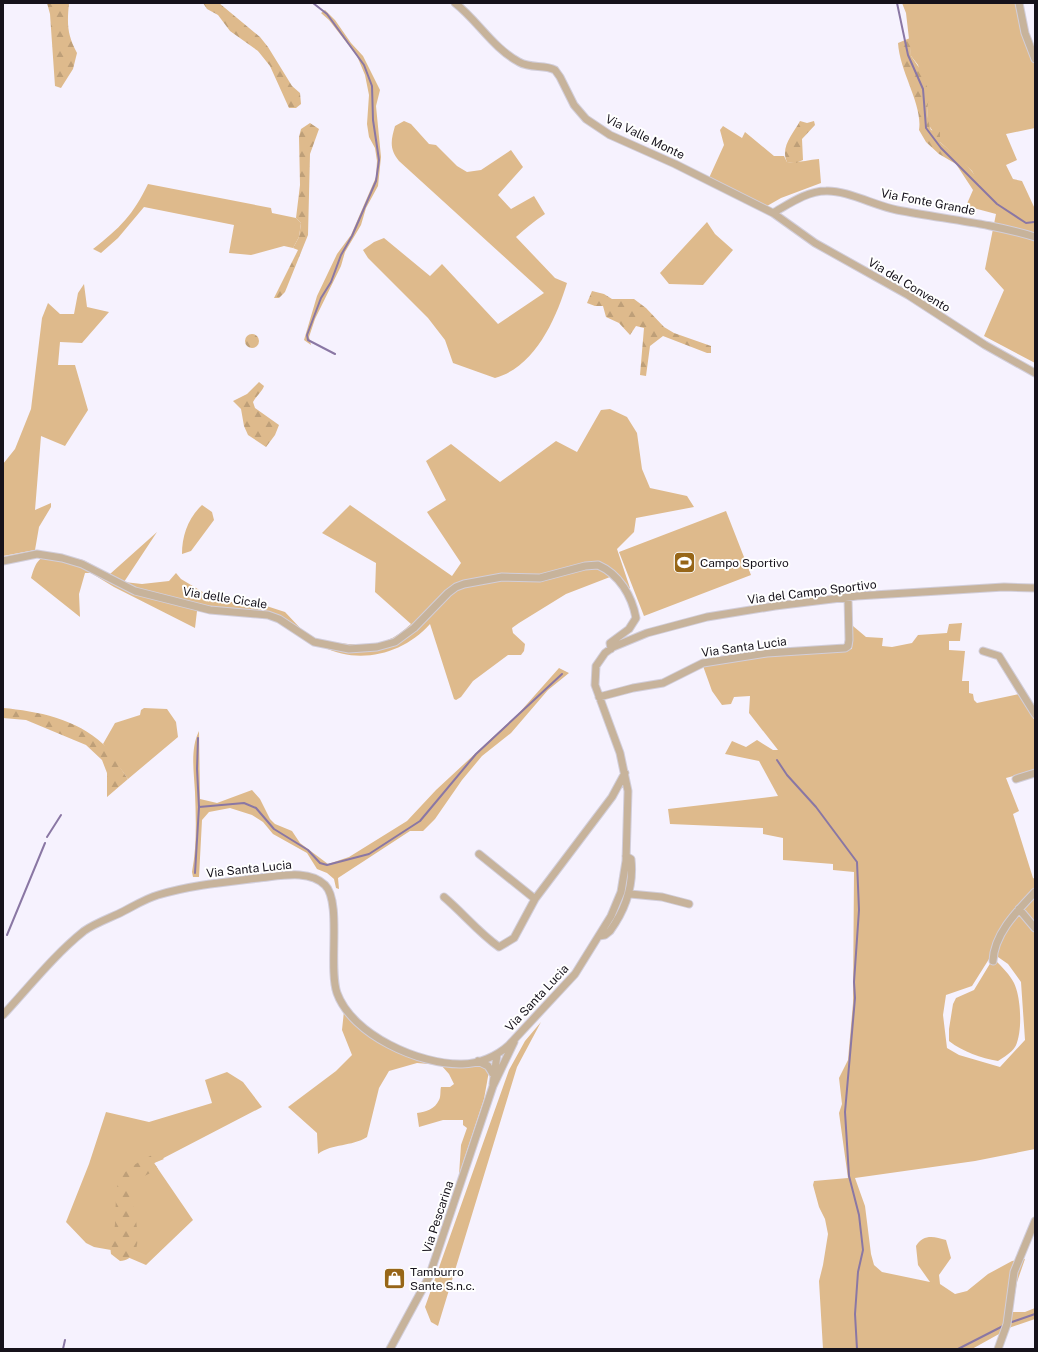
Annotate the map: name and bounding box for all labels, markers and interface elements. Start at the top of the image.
street label: Via Valle Monte [603,112,687,162]
street label: Via Fonte Grande [880,186,977,218]
street label: Via del Convento [865,255,953,315]
sports icon: Campo Sportivo [672,550,698,576]
place label: Campo Sportivo [700,556,789,570]
street label: Via del Campo Sportivo [747,577,877,607]
street label: Via delle Cicale [182,584,268,612]
street label: Via Santa Lucia [700,634,788,660]
street label: Via Santa Lucia [205,858,293,880]
street label: Via Santa Lucia [503,962,571,1034]
street label: Via Pescarina [420,1179,456,1255]
place label: Tamburro Sante S.n.c. [410,1265,475,1293]
shop icon: Tamburro Sante S.n.c. [382,1266,408,1292]

